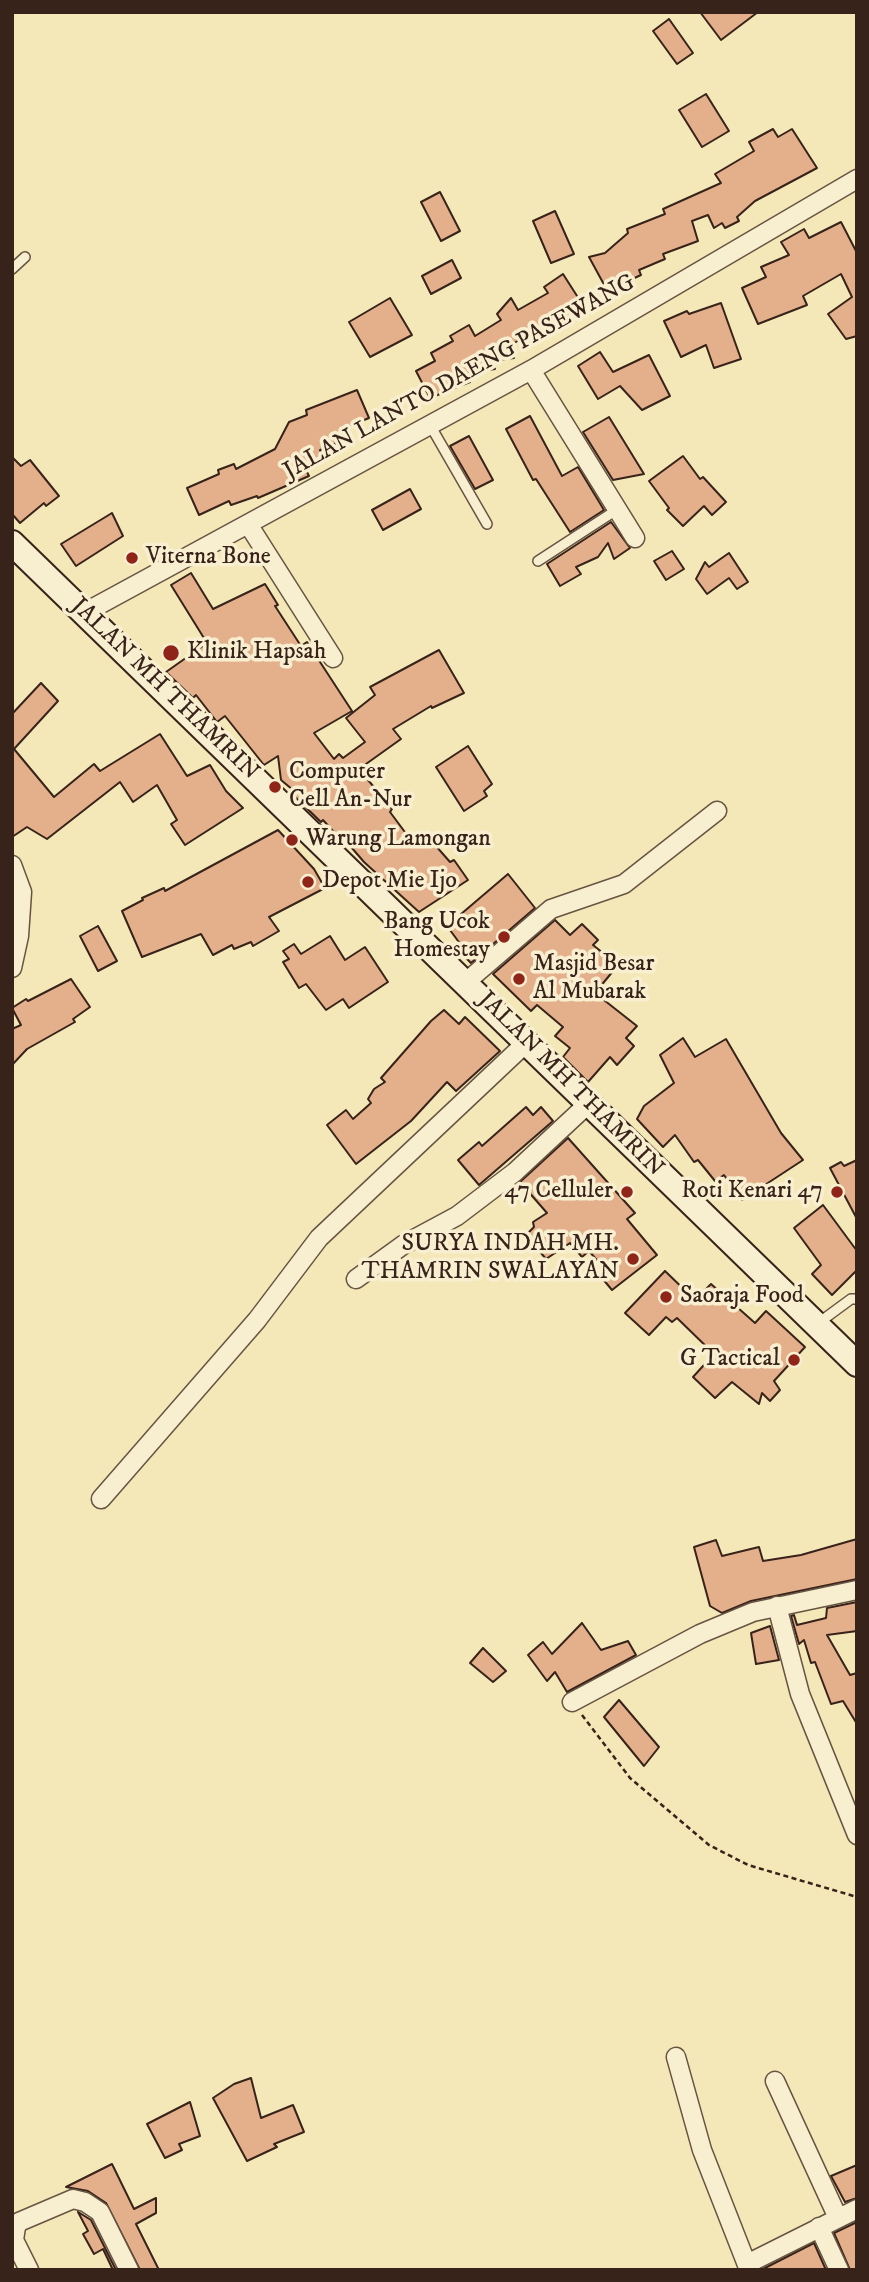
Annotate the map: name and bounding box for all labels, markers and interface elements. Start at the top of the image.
street label: JALAN LANTO DAENG PASEWANG [279,269,641,487]
place label: Viterna Bone [146,544,271,572]
marker: Viterna Bone [124,550,140,566]
street label: JALAN MH THAMRIN [64,593,264,787]
place label: Klinik Hapsah [187,639,326,667]
marker: Klinik Hapsah [161,643,181,663]
place label: Computer Cell An-Nur [289,759,412,815]
marker: Computer Cell An-Nur [267,779,283,795]
place label: Warung Lamongan [306,826,491,854]
marker: Warung Lamongan [284,832,300,848]
place label: Depot Mie Ijo [322,868,457,896]
marker: Depot Mie Ijo [300,874,316,890]
place label: Bang Ucok Homestay [383,909,490,965]
marker: Bang Ucok Homestay [496,929,512,945]
place label: Masjid Besar Al Mubarak [533,951,654,1007]
marker: Masjid Besar Al Mubarak [511,971,527,987]
street label: JALAN MH THAMRIN [471,986,669,1184]
place label: 47 Celluler [504,1178,613,1206]
place label: Roti Kenari 47 [681,1178,823,1206]
marker: 47 Celluler [619,1184,635,1200]
marker: Roti Kenari 47 [829,1184,845,1200]
place label: SURYA INDAH MH. THAMRIN SWALAYAN [362,1231,619,1287]
marker: SURYA INDAH MH. THAMRIN SWALAYAN [625,1251,641,1267]
place label: Saoraja Food [680,1283,804,1311]
marker: Saoraja Food [658,1289,674,1305]
place label: G Tactical [680,1346,780,1374]
marker: G Tactical [786,1352,802,1368]

